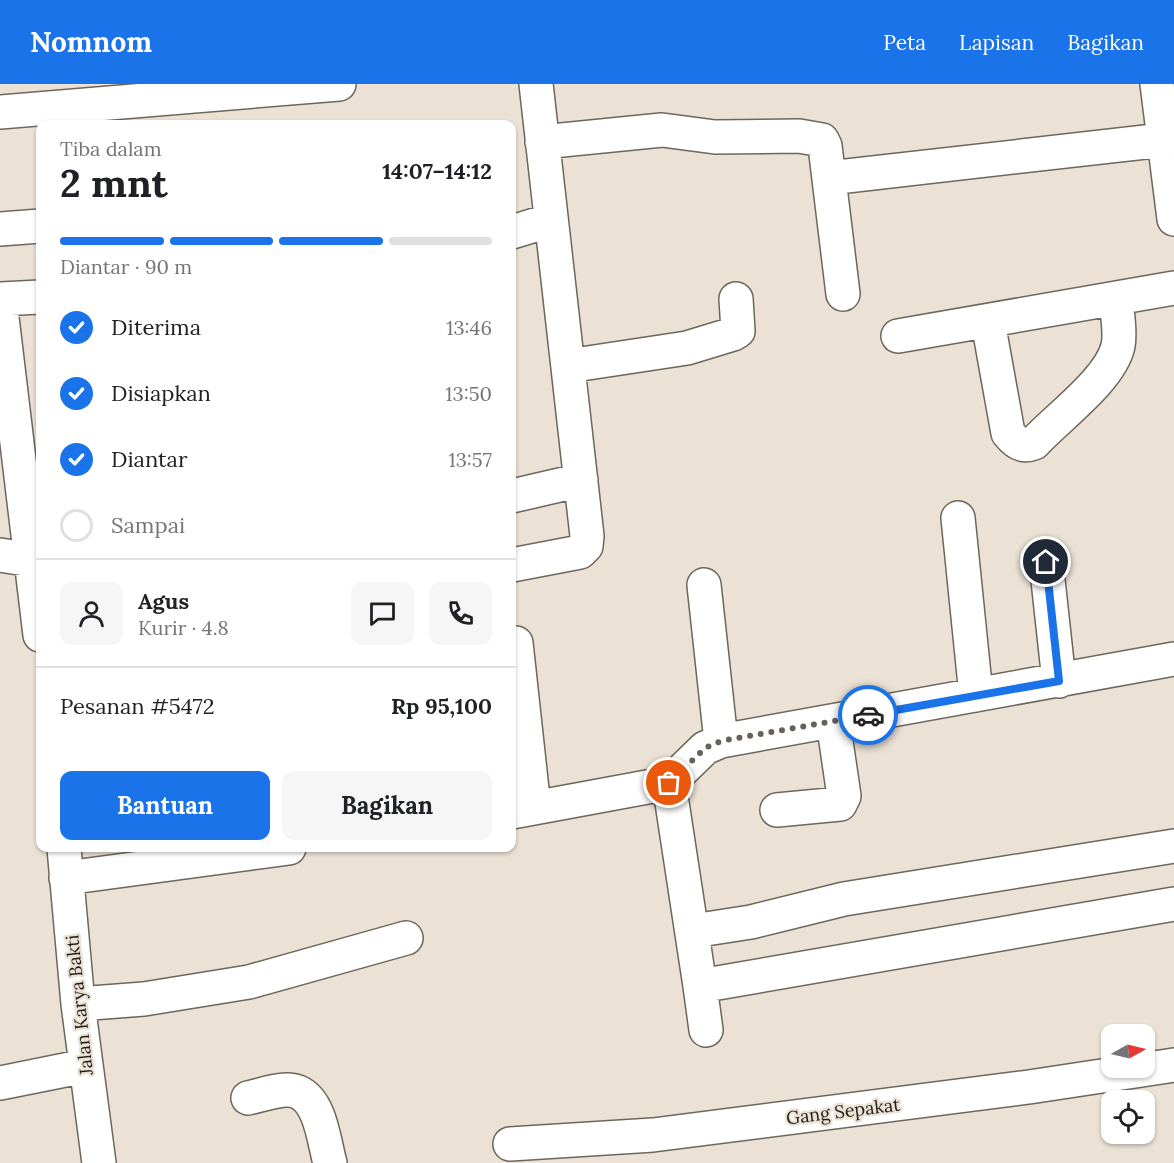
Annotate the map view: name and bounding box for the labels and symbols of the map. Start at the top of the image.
pin [1020,536,1071,587]
courier [838,685,898,745]
pin [643,757,694,808]
street label: Jalan Karya Bakti [60,934,98,1077]
north arrow [1101,1024,1155,1078]
street label: Gang Sepakat [785,1093,901,1129]

